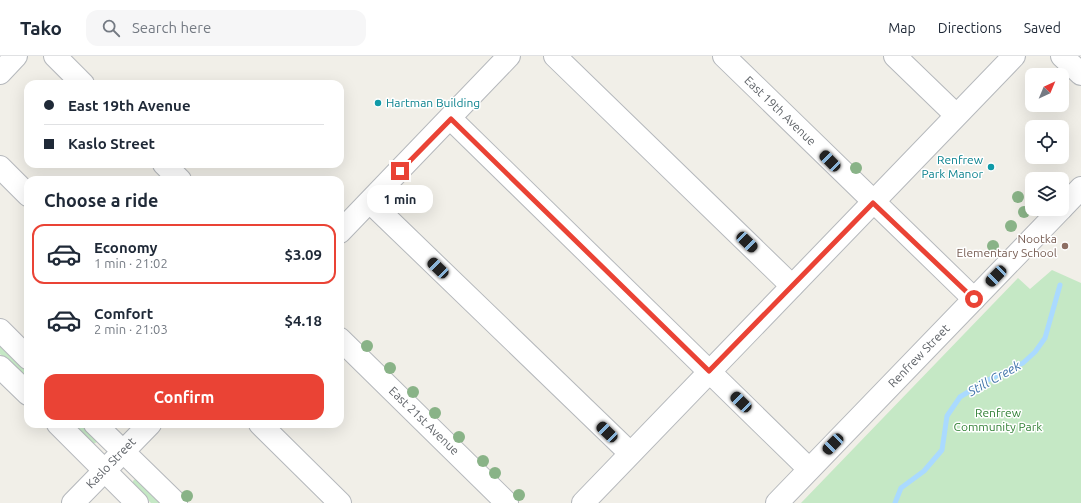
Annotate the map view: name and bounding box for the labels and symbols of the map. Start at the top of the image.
north arrow [1025,68,1069,112]
street label: East 19th Avenue [742,73,819,148]
place label: Hartman Building [386,96,480,109]
marker: Hartman Building [373,98,383,108]
car [817,148,843,174]
place label: Renfrew Park Manor [921,153,984,180]
route end [391,162,409,180]
marker: Renfrew Park Manor [986,162,996,172]
callout: 1 min [367,185,433,213]
car [734,229,760,255]
place label: Nootka Elementary School [957,232,1057,259]
marker: Nootka Elementary School [1060,241,1070,251]
car [425,255,451,281]
car [983,263,1009,289]
route start [965,290,983,308]
street label: Renfrew Street [885,321,952,390]
water label: Still Creek [964,358,1023,399]
street label: East 21st Avenue [387,384,462,457]
car [728,389,754,415]
park label: Renfrew Community Park [954,406,1042,433]
car [594,419,620,445]
car [820,431,846,457]
street label: Kaslo Street [83,435,138,491]

